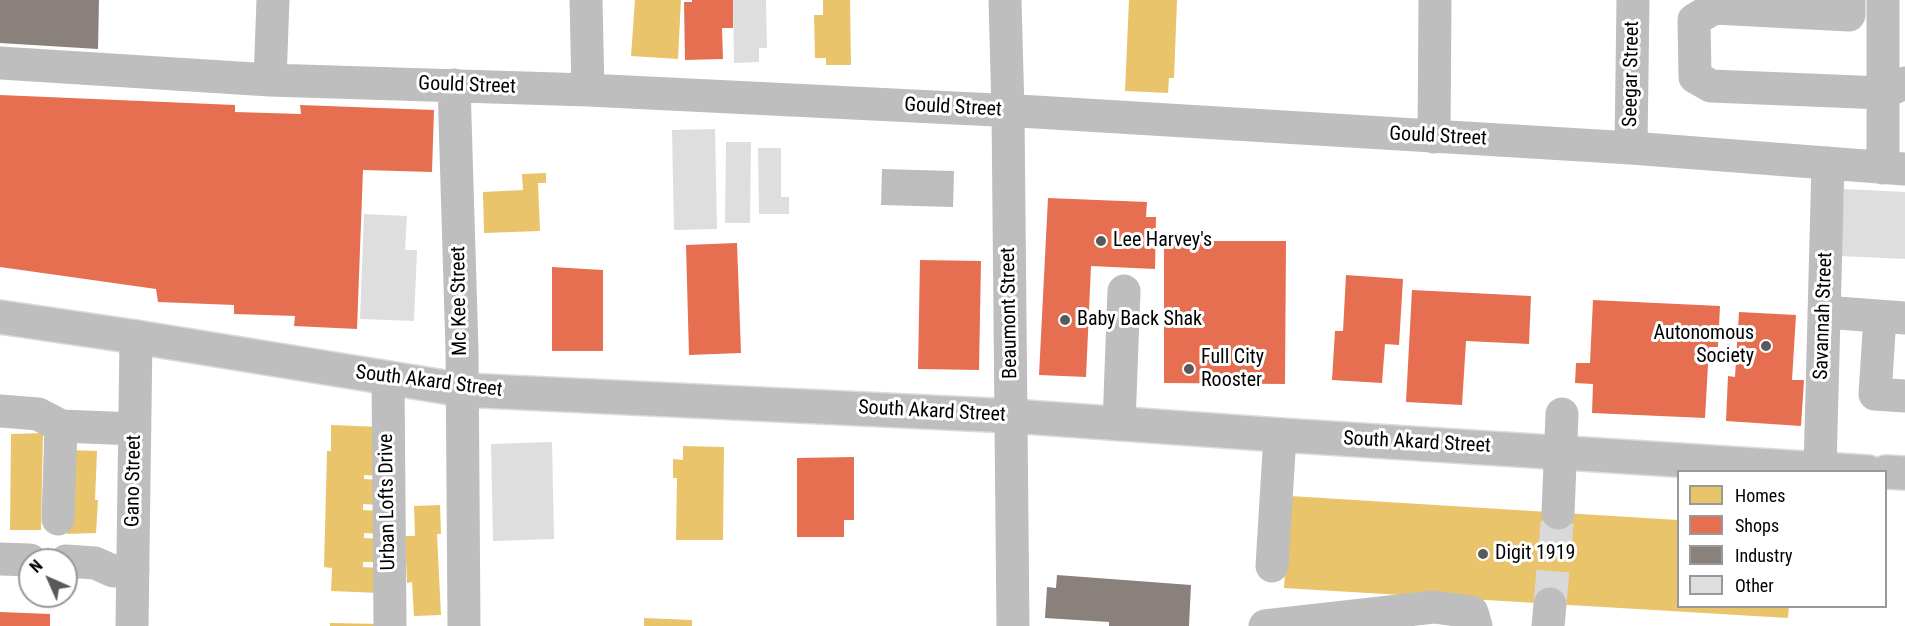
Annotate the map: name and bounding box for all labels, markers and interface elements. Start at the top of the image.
street label: Seegar Street [1619,21,1645,127]
street label: Gould Street [418,72,516,100]
street label: Gould Street [904,93,1002,123]
street label: Gould Street [1389,122,1487,152]
place label: Lee Harvey's [1113,229,1212,253]
marker: Lee Harvey's [1094,234,1108,248]
street label: Mc Kee Street [447,246,473,356]
street label: Beaumont Street [997,247,1023,379]
street label: Savannah Street [1810,252,1838,380]
place label: Baby Back Shak [1077,308,1202,332]
marker: Baby Back Shak [1058,313,1072,327]
place label: Autonomous Society [1654,322,1754,369]
marker: Autonomous Society [1759,339,1773,353]
place label: Full City Rooster [1201,346,1264,393]
street label: South Akard Street [354,361,504,403]
marker: Full City Rooster [1182,362,1196,376]
street label: South Akard Street [858,396,1006,428]
street label: South Akard Street [1343,427,1491,459]
street label: Urban Lofts Drive [375,434,401,570]
street label: Gano Street [121,435,147,527]
legend [1677,470,1887,608]
text: Homes [1735,485,1785,506]
text: Shops [1735,515,1779,536]
place label: Digit 1919 [1495,542,1575,566]
text: Industry [1735,545,1793,566]
marker: Digit 1919 [1476,547,1490,561]
north arrow [18,548,78,608]
text: N [26,556,47,577]
text: Other [1735,575,1774,596]

